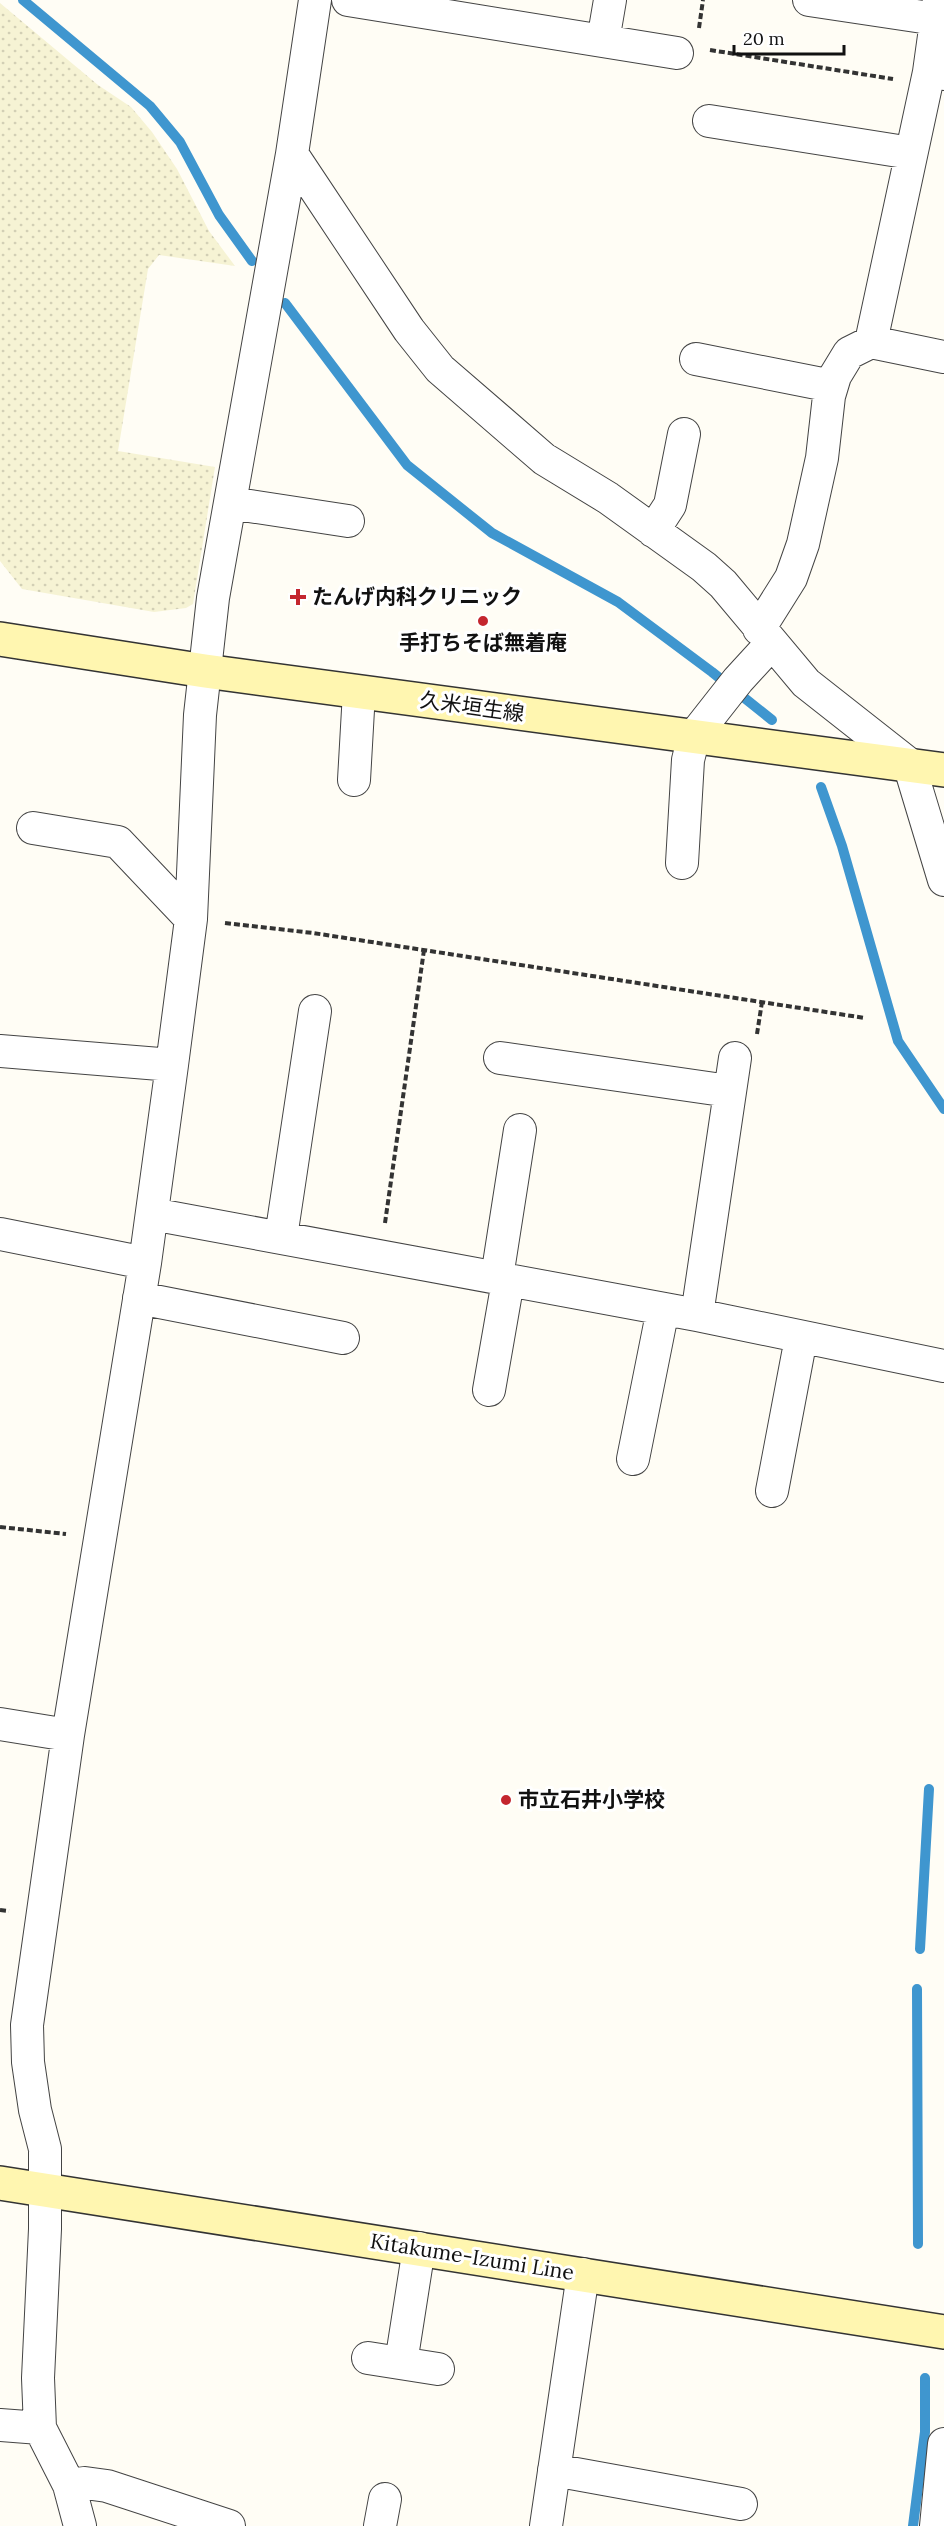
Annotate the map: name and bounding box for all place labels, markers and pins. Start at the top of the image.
place label: たんげ内科クリニック [312,583,522,610]
marker: たんげ内科クリニック [289,588,307,606]
marker: 手打ちそば無着庵 [476,614,490,628]
place label: 手打ちそば無着庵 [399,629,567,656]
place label: 市立石井小学校 [518,1786,665,1813]
marker: 市立石井小学校 [499,1793,513,1807]

